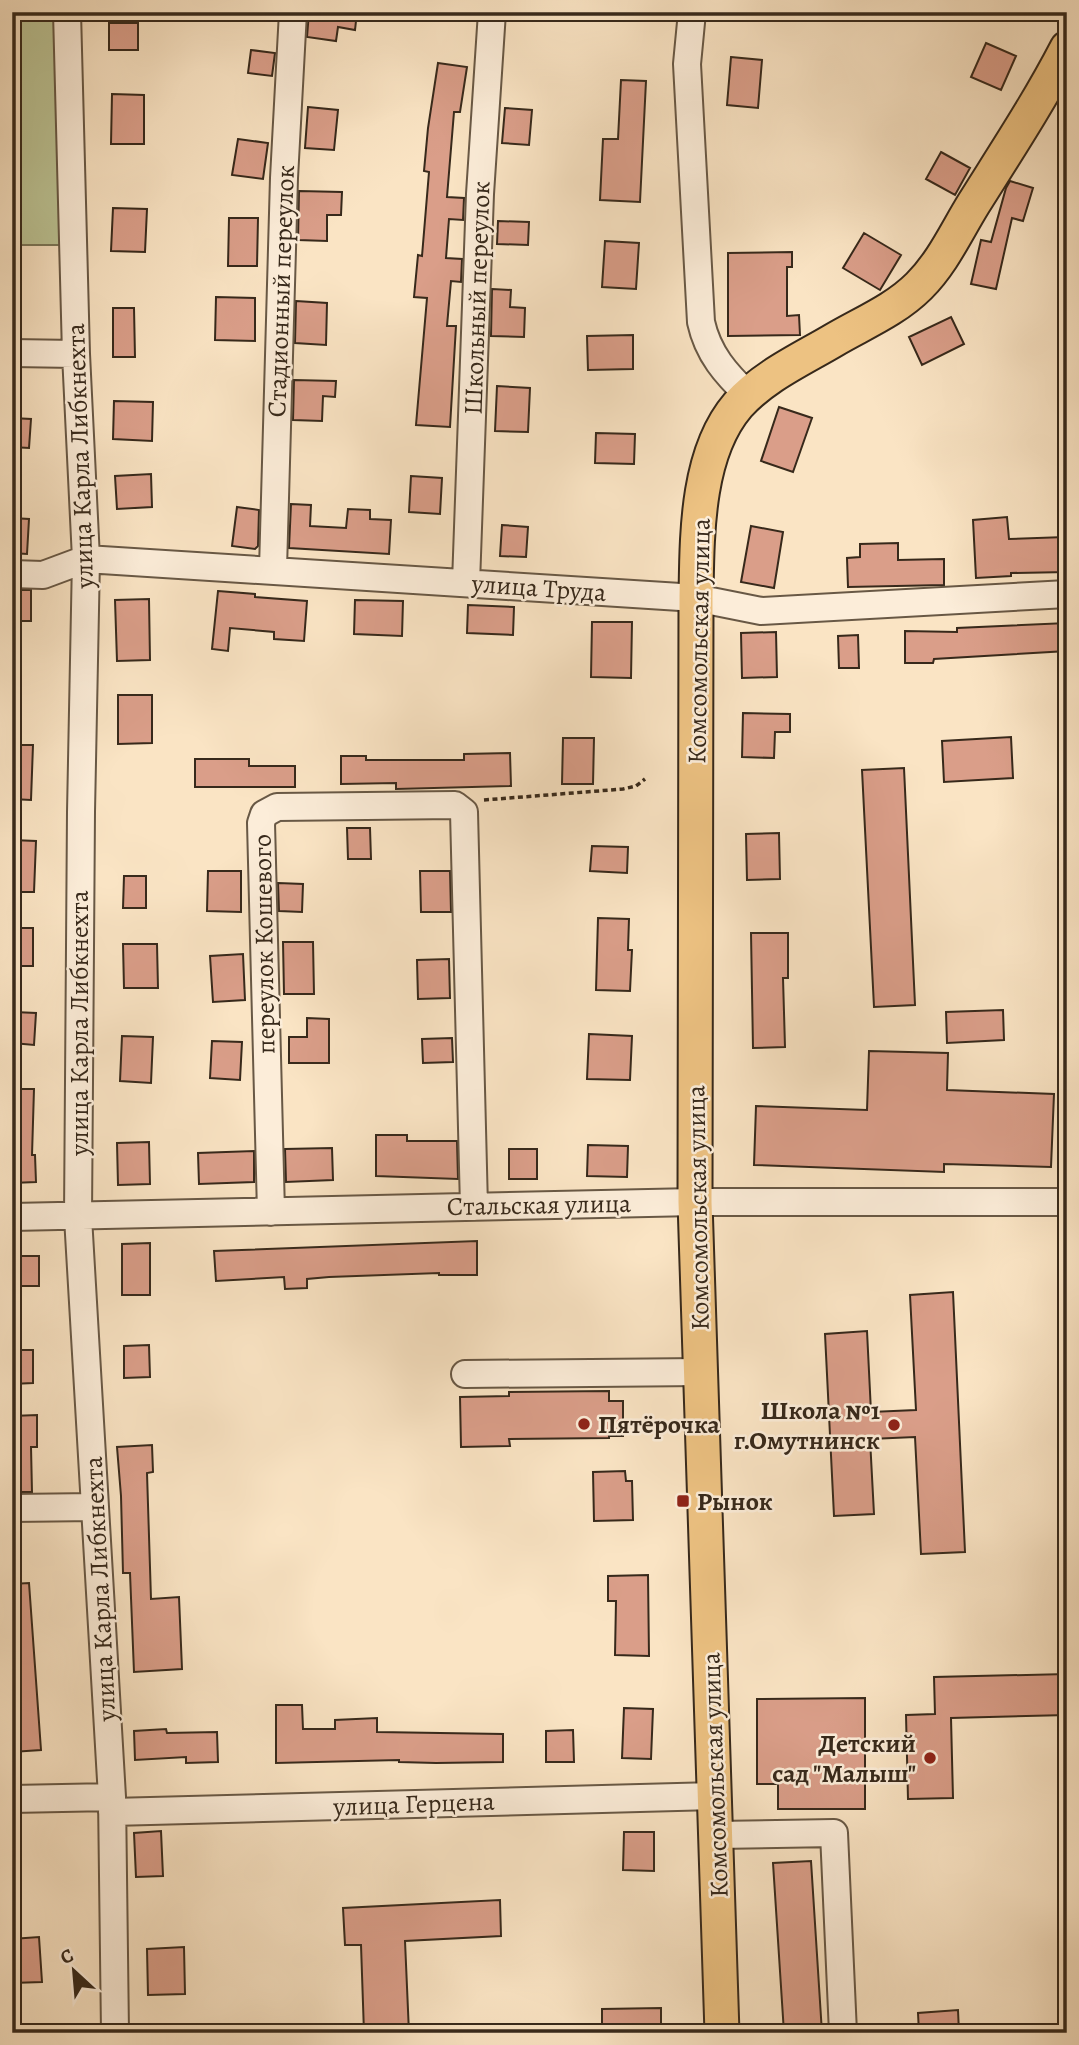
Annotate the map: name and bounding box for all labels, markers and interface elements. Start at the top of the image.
street label: Стадионный переулок [259,164,303,418]
street label: Школьный переулок [455,180,499,416]
street label: улица Карла Либкнехта [58,323,102,590]
street label: Комсомольская улица [679,518,719,764]
street label: улица Труда [470,566,607,610]
street label: переулок Кошевого [245,834,283,1054]
street label: улица Карла Либкнехта [62,890,97,1157]
street label: Комсомольская улица [678,1085,718,1331]
street label: Стальская улица [447,1186,631,1224]
place label: Школа №1 г.Омутнинск [734,1393,880,1458]
place label: Пятёрочка [598,1407,721,1442]
marker: Пятёрочка [576,1416,592,1432]
marker: Школа №1 г.Омутнинск [886,1417,902,1433]
street label: улица Карла Либкнехта [76,1456,124,1723]
place label: Рынок [697,1484,773,1519]
marker: Рынок [675,1493,691,1509]
street label: Комсомольская улица [693,1652,737,1898]
place label: Детский сад "Малыш" [772,1726,916,1791]
marker: Детский сад "Малыш" [922,1750,938,1766]
street label: улица Герцена [332,1784,495,1824]
north arrow [38,1937,108,2007]
text: С [56,1942,78,1971]

